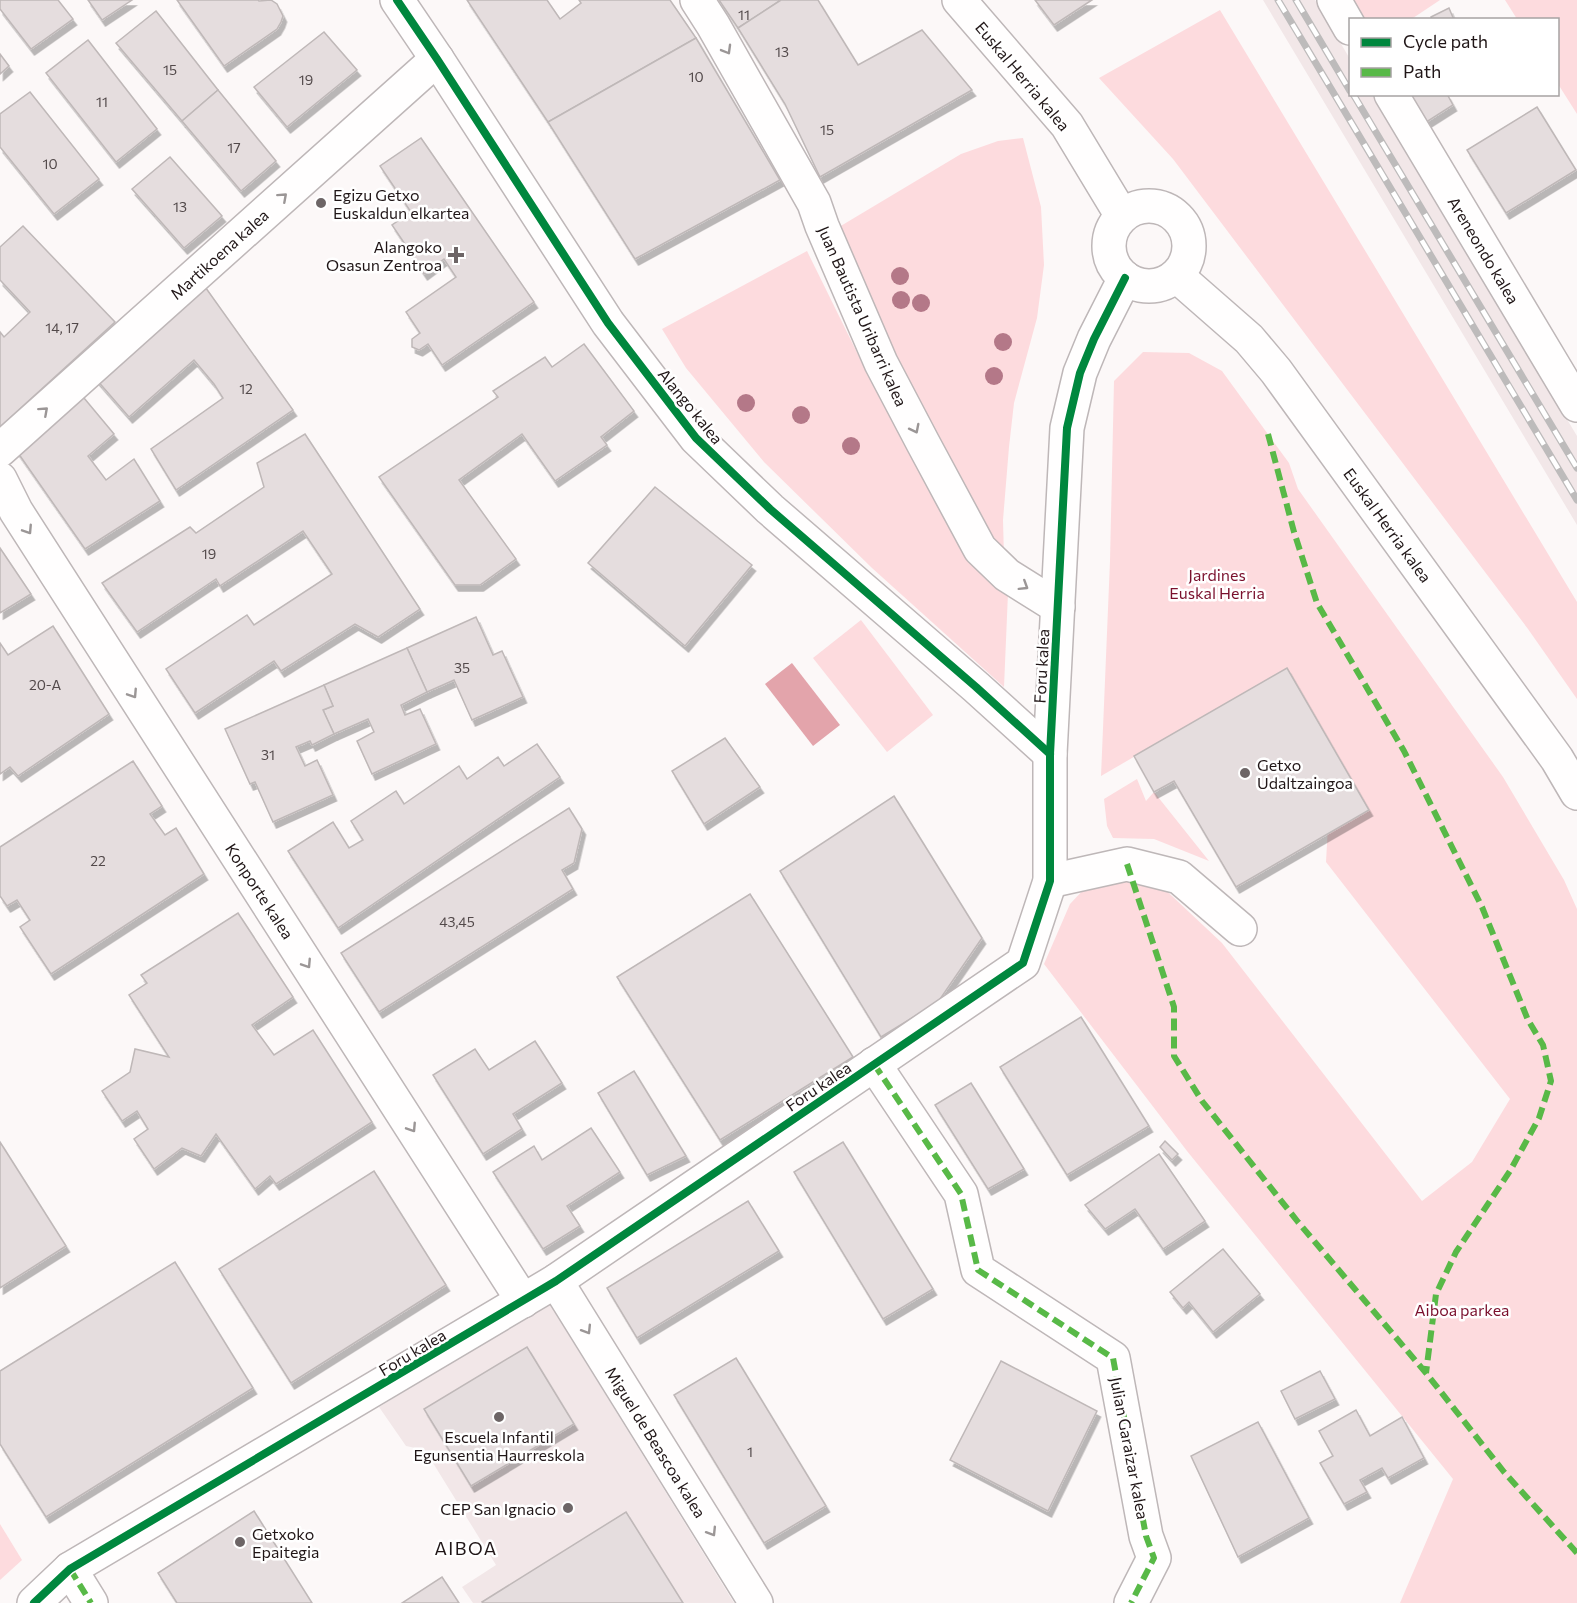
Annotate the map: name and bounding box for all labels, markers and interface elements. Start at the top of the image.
house number: 11 [738,6,750,23]
street label: Euskal Herria kalea [972,18,1074,134]
legend [1349,18,1559,96]
text: Cycle path [1403,30,1488,52]
house number: 13 [775,43,789,60]
one-way arrow [720,44,732,54]
text: Path [1403,60,1441,82]
house number: 15 [163,61,177,78]
house number: 10 [688,68,704,85]
house number: 19 [299,71,313,88]
house number: 11 [96,93,108,110]
house number: 15 [820,121,834,138]
house number: 17 [227,139,241,156]
house number: 10 [42,155,58,172]
place label: Egizu Getxo Euskaldun elkartea [333,185,469,222]
one-way arrow [276,193,287,204]
street label: Areneondo kalea [1445,193,1523,307]
marker: Egizu Getxo Euskaldun elkartea [314,196,328,210]
house number: 13 [173,198,187,215]
street label: Martikoena kalea [166,205,272,303]
street label: Juan Bautista Uribarri kalea [815,223,911,409]
place label: Alangoko Osasun Zentroa [326,237,442,274]
marker: Alangoko Osasun Zentroa [447,246,465,264]
house number: 14, 17 [45,319,79,336]
street label: Alango kalea [655,364,727,448]
house number: 12 [239,380,253,397]
one-way arrow [37,407,47,418]
one-way arrow [908,422,919,433]
street label: Euskal Herria kalea [1340,464,1436,586]
one-way arrow [21,523,32,534]
house number: 19 [202,545,216,562]
park label: Jardines Euskal Herria [1169,565,1265,602]
one-way arrow [1018,579,1029,590]
street label: Foru kalea [1030,628,1052,704]
house number: 35 [454,659,470,676]
house number: 20-A [29,676,61,693]
one-way arrow [126,688,138,698]
house number: 31 [261,746,275,763]
place label: Getxo Udaltzaingoa [1257,755,1353,792]
marker: Getxo Udaltzaingoa [1238,766,1252,780]
street label: Konporte kalea [222,840,298,942]
house number: 22 [90,852,106,869]
house number: 43,45 [439,913,475,930]
one-way arrow [300,957,311,968]
street label: Foru kalea [782,1057,854,1115]
one-way arrow [405,1122,417,1132]
park label: Aiboa parkea [1415,1300,1509,1319]
one-way arrow [580,1324,592,1334]
street label: Foru kalea [375,1325,449,1379]
street label: Miguel de Beascoa kalea [602,1363,710,1521]
street label: Julian Garaizar kalea [1107,1375,1153,1521]
marker: Escuela Infantil Egunsentia Haurreskola [492,1410,506,1424]
place label: Escuela Infantil Egunsentia Haurreskola [413,1427,585,1464]
house number: 1 [747,1443,753,1460]
place label: CEP San Ignacio [440,1499,556,1518]
marker: CEP San Ignacio [561,1501,575,1515]
place label: Getxoko Epaitegia [252,1524,319,1561]
one-way arrow [705,1525,716,1536]
marker: Getxoko Epaitegia [233,1535,247,1549]
district label: AIBOA [434,1537,498,1559]

